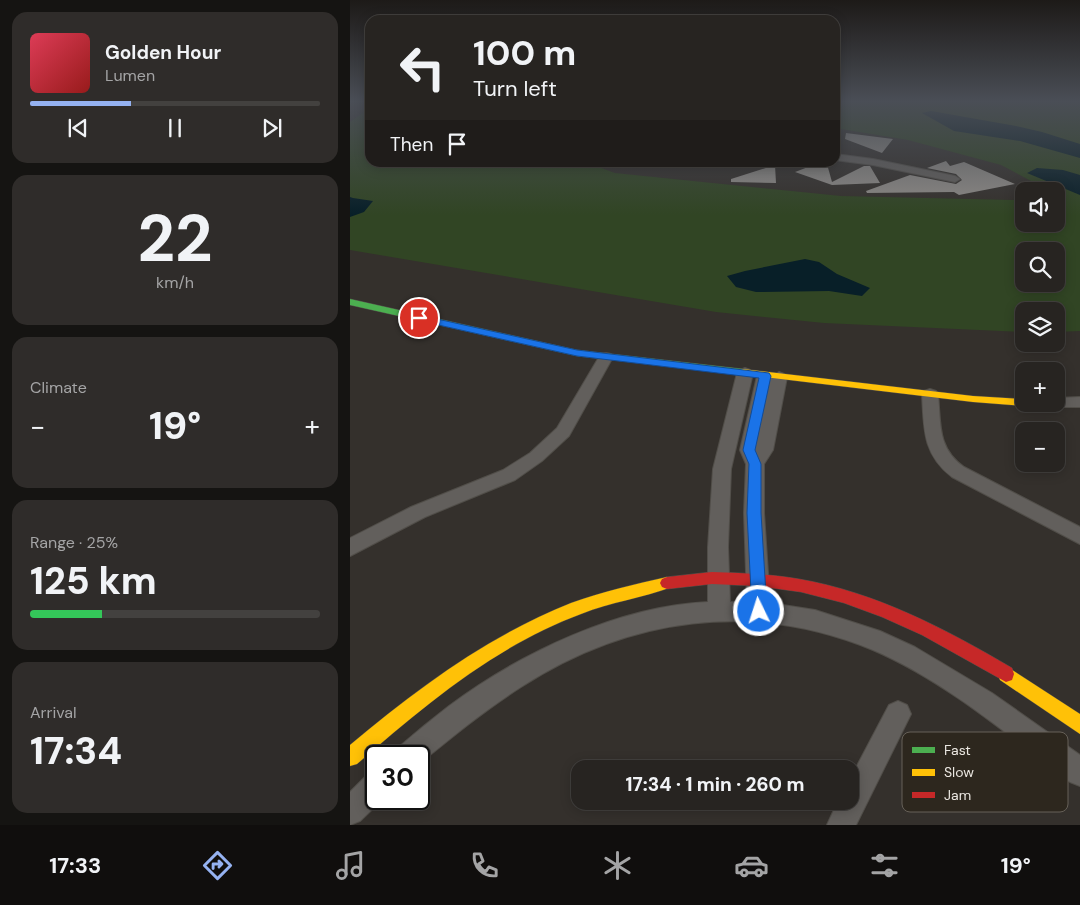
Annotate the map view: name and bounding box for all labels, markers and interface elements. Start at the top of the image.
text: 100 m [473,30,576,76]
icon: left [390,35,455,100]
text: Golden Hour [105,40,221,65]
text: Lumen [105,65,155,86]
text: Turn left [473,74,557,103]
icon: previous [64,114,92,142]
icon: pause [161,114,189,142]
icon: next [258,114,286,142]
icon: arrive [443,130,471,158]
text: Then [390,132,433,157]
map controls [1015,182,1065,472]
button: sound [1015,182,1065,232]
text: 22 [137,197,213,281]
button: search [1015,242,1065,292]
text: km/h [156,272,194,293]
pin [398,297,440,339]
button: layers [1015,302,1065,352]
icon: arrive [405,304,433,332]
button: + [1015,362,1065,412]
text: Climate [30,377,87,398]
text: 19° [149,401,201,451]
text: − [30,408,45,445]
text: + [305,408,320,445]
button: − [1015,422,1065,472]
text: Range · 25% [30,532,118,553]
text: 125 km [30,556,157,606]
position arrow [732,584,784,636]
text: Arrival [30,702,77,723]
text: 17:34 [30,726,122,776]
legend [902,732,1068,812]
text: Fast [944,741,971,759]
speed limit sign: 30 [365,745,430,810]
text: Slow [944,763,974,781]
text: 17:34 · 1 min · 260 m [626,772,804,797]
text: Jam [944,786,971,804]
icon: directions [200,848,235,883]
icon: music [333,848,368,883]
icon: phone [467,848,502,883]
icon: climate [600,848,635,883]
icon: car [734,848,769,883]
icon: filters [867,848,902,883]
text: 17:33 [49,851,101,880]
text: 19° [1001,851,1031,880]

